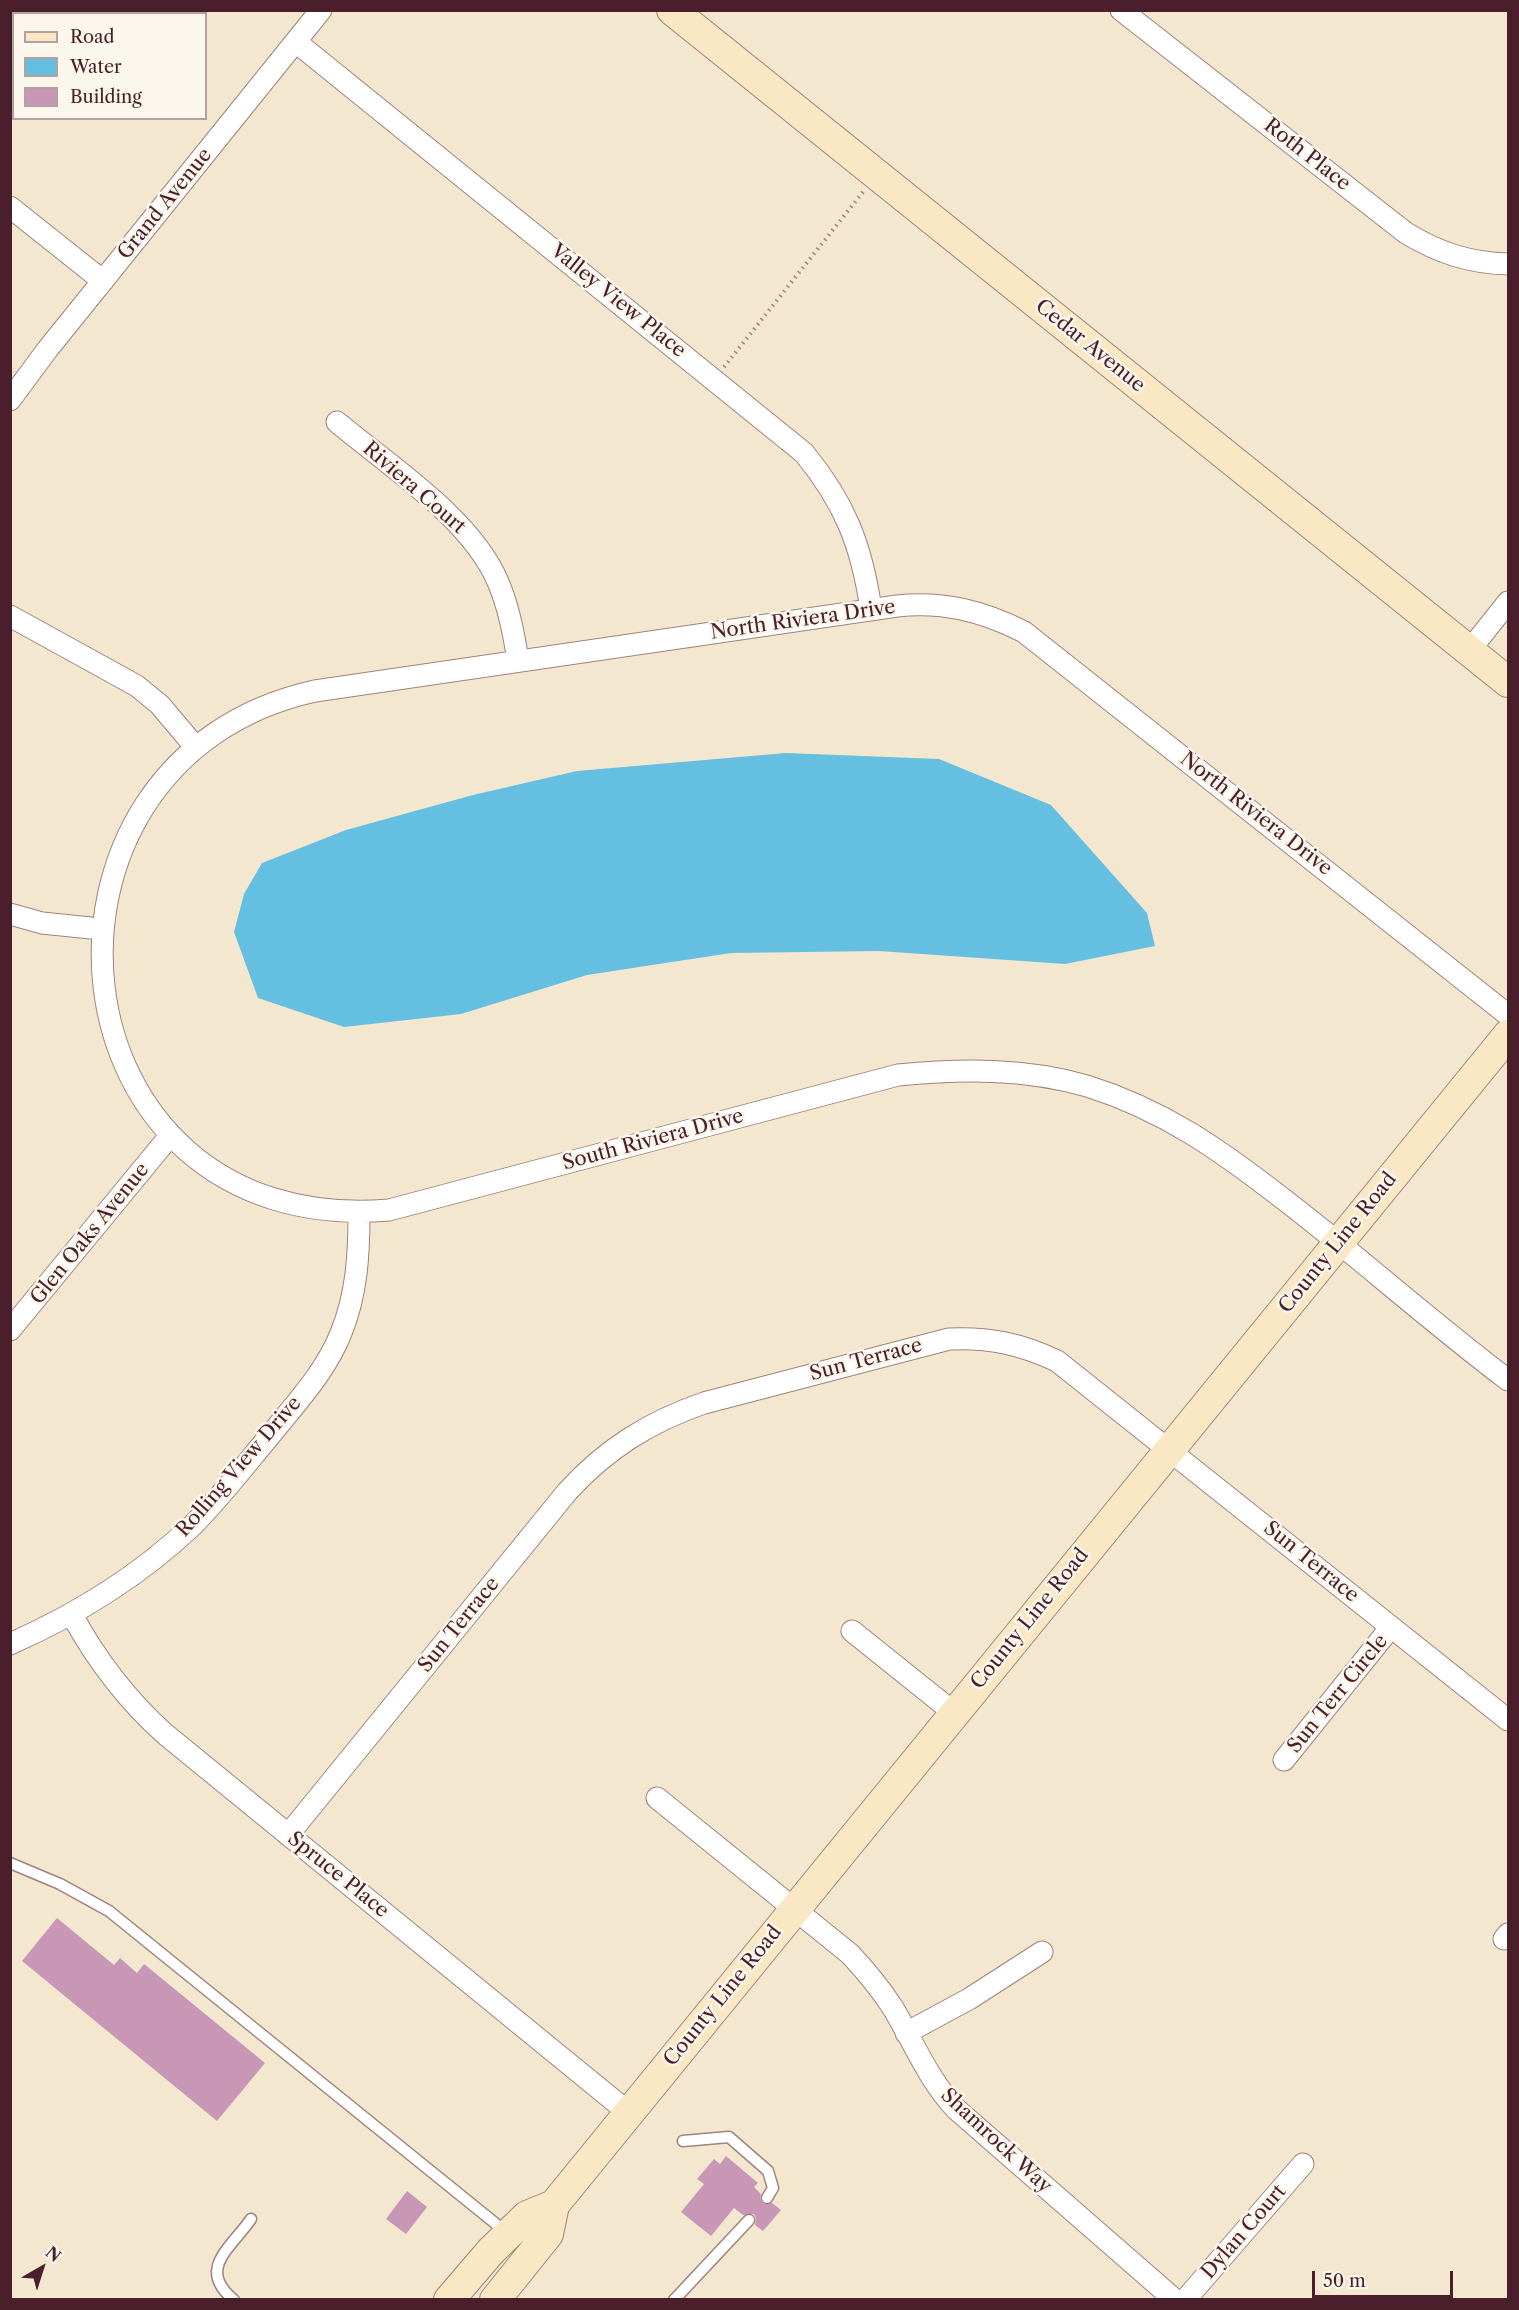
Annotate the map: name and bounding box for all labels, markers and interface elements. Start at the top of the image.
legend [12,12,207,120]
text: Road [70,26,115,48]
text: Water [70,56,122,78]
text: Building [70,86,142,108]
street label: Roth Place [1259,114,1355,196]
street label: Grand Avenue [113,144,217,264]
street label: Valley View Place [546,239,690,363]
street label: Cedar Avenue [1030,294,1150,398]
street label: Riviera Court [358,437,470,539]
street label: North Riviera Drive [709,595,897,645]
street label: North Riviera Drive [1175,747,1337,881]
street label: South Riviera Drive [560,1104,746,1176]
street label: Glen Oaks Avenue [26,1158,154,1310]
street label: County Line Road [1274,1168,1402,1318]
street label: Sun Terrace [807,1333,925,1387]
street label: Rolling View Drive [171,1392,307,1542]
street label: Sun Terrace [1259,1516,1363,1608]
street label: County Line Road [966,1544,1094,1694]
street label: Sun Terrace [413,1573,505,1677]
street label: Sun Terr Circle [1283,1630,1393,1758]
street label: Spruce Place [282,1827,394,1923]
street label: County Line Road [659,1921,787,2071]
street label: Shamrock Way [936,2084,1056,2198]
street label: Dylan Court [1197,2180,1291,2284]
north arrow [12,2238,72,2298]
text: N [42,2242,65,2266]
scale bar [1315,2259,1456,2297]
text: 50 m [1323,2270,1366,2292]

